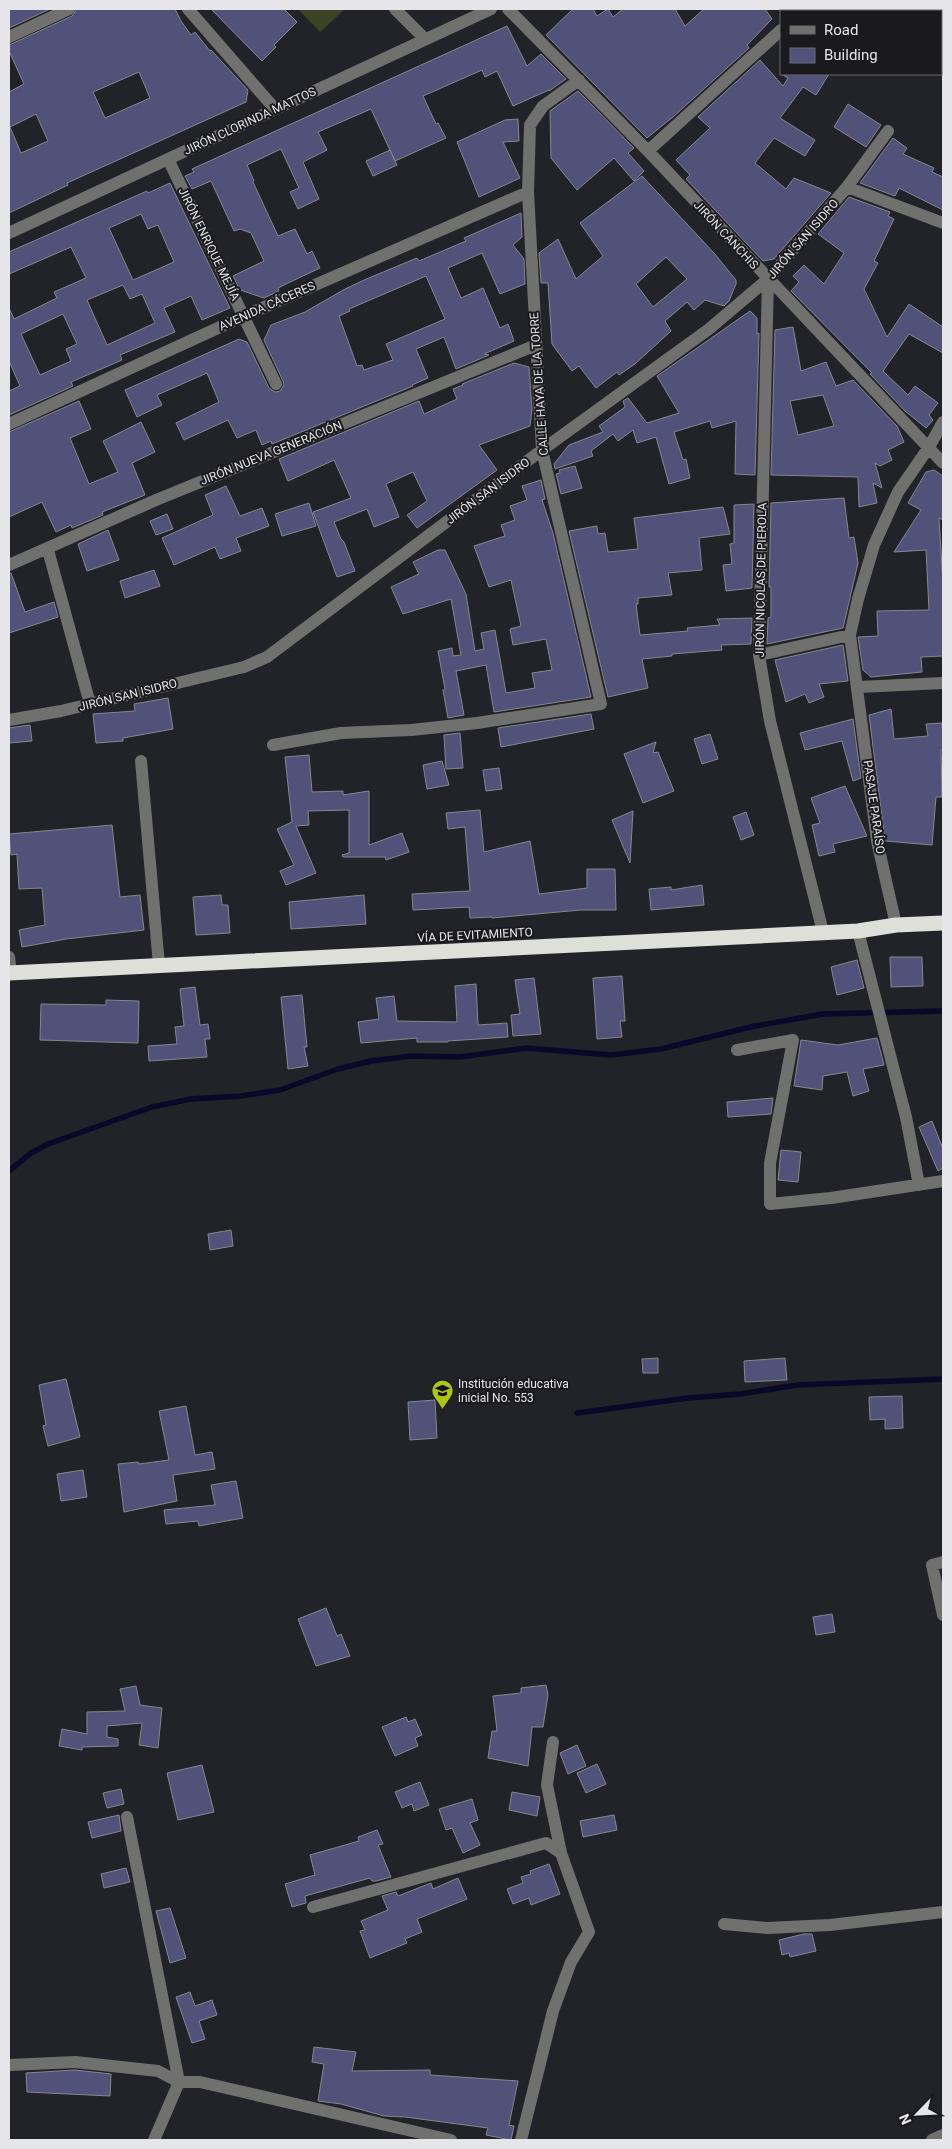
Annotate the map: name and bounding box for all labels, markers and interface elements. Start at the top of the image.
legend [780,10,942,75]
text: Road [824,21,858,39]
text: Building [824,46,878,64]
street label: JIRÓN CLORINDA MATTOS [181,83,318,158]
street label: JIRÓN ENRIQUE MEJÍA [176,185,243,303]
street label: JIRÓN SAN ISIDRO [764,196,841,282]
street label: JIRÓN CANCHIS [691,197,762,272]
street label: AVENIDA CÁCERES [216,278,317,333]
street label: CALLE HAYA DE LA TORRE [527,312,551,456]
street label: JIRÓN NUEVA GENERACIÓN [198,417,344,488]
street label: JIRÓN SAN ISIDRO [443,454,532,527]
street label: JIRÓN NICOLAS DE PIEROLA [752,502,769,658]
street label: JIRÓN SAN ISIDRO [77,675,179,714]
street label: PASAJE PARAÍSO [860,759,888,855]
street label: VÍA DE EVITAMIENTO [417,924,533,945]
place label: Institución educativa inicial No. 553 [458,1377,569,1405]
school or university icon: Institución educativa inicial No. 553 [430,1379,454,1410]
north arrow [892,2089,942,2139]
text: N [896,2112,914,2127]

